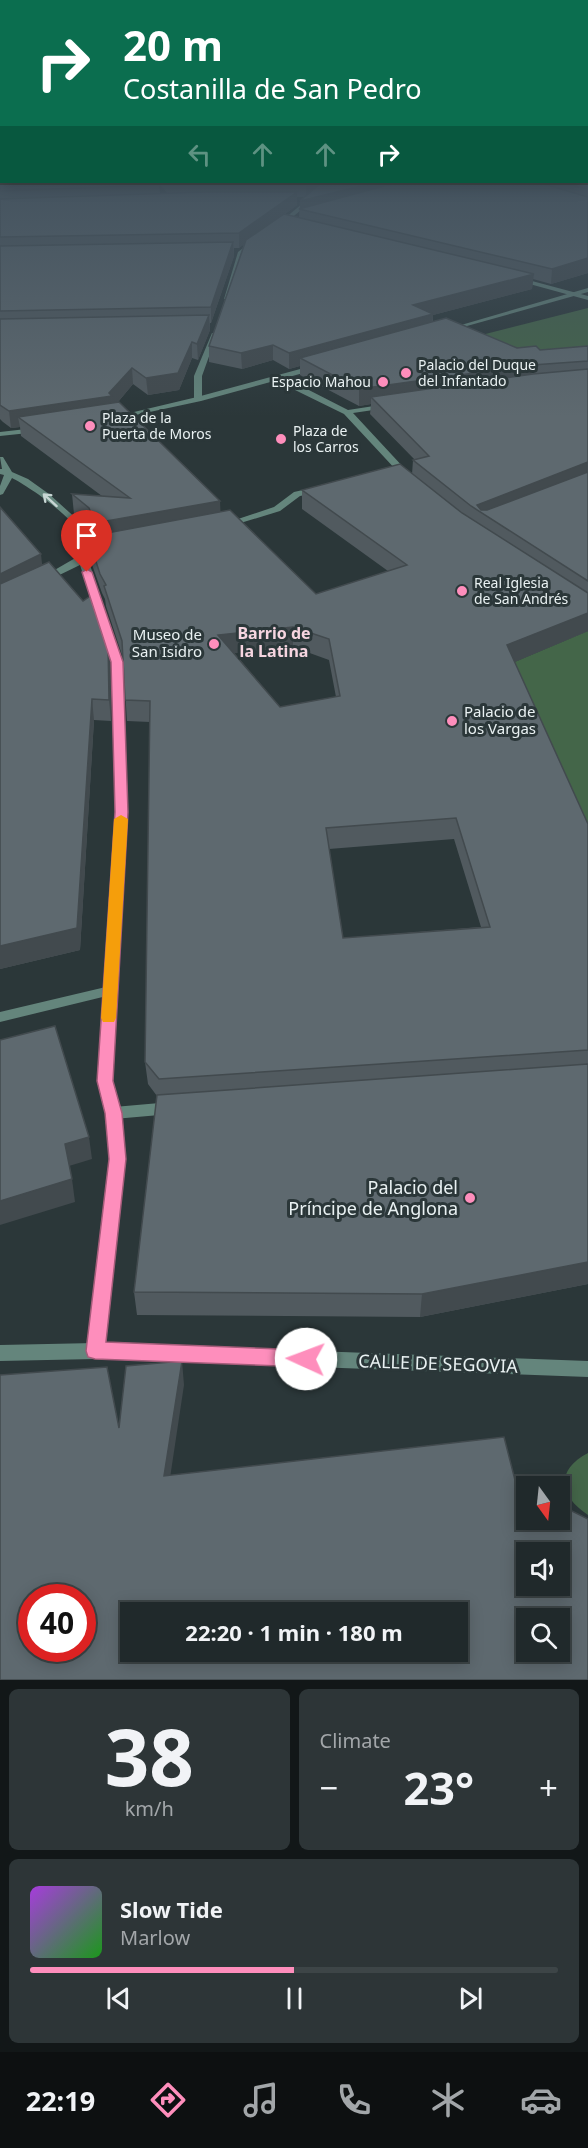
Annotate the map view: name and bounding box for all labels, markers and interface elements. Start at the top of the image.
text: 20 m [123,16,223,73]
icon: right [24,24,102,102]
text: Costanilla de San Pedro [123,70,422,107]
icon: left [183,138,216,171]
icon: ahead [246,138,279,171]
icon: ahead [309,138,342,171]
icon: right [372,138,405,171]
place label: Palacio del Duque del Infantado [418,355,536,390]
marker: Palacio del Duque del Infantado [399,366,413,380]
place label: Espacio Mahou [271,372,371,391]
marker: Espacio Mahou [376,375,390,389]
place label: Plaza de la Puerta de Moros [102,408,212,443]
marker: Plaza de la Puerta de Moros [83,419,97,433]
place label: Plaza de los Carros [293,421,359,456]
marker: Plaza de los Carros [274,432,288,446]
one-way arrow [43,493,58,507]
pin [61,510,112,572]
icon: arrive [70,519,103,552]
place label: Real Iglesia de San Andrés [474,573,569,608]
marker: Real Iglesia de San Andrés [455,584,469,598]
district label: Barrio de la Latina [237,622,311,662]
place label: Museo de San Isidro [132,624,202,661]
marker: Museo de San Isidro [207,637,221,651]
place label: Palacio de los Vargas [464,701,536,738]
marker: Palacio de los Vargas [445,714,459,728]
place label: Palacio del Príncipe de Anglona [288,1175,458,1220]
marker: Palacio del Príncipe de Anglona [463,1191,477,1205]
position arrow [274,1327,338,1391]
street label: CALLE DE SEGOVIA [358,1348,519,1378]
north arrow [516,1476,570,1530]
map controls [516,1476,570,1662]
button: sound [516,1542,570,1596]
speed limit sign: 40 [18,1584,96,1662]
button: search [516,1608,570,1662]
text: 22:20 · 1 min · 180 m [185,1617,403,1647]
text: 38 [105,1703,194,1809]
text: Climate [320,1727,391,1754]
text: 23° [403,1757,474,1818]
text: − [320,1765,338,1810]
text: + [539,1765,558,1810]
text: km/h [125,1795,174,1822]
text: Slow Tide [120,1894,223,1924]
text: Marlow [120,1924,190,1951]
icon: previous [102,1982,135,2015]
icon: pause [278,1982,311,2015]
icon: next [454,1982,487,2015]
icon: directions [147,2079,189,2121]
icon: music [240,2079,282,2121]
icon: phone [333,2079,375,2121]
icon: climate [427,2079,469,2121]
icon: car [520,2079,562,2121]
text: 22:19 [26,2082,95,2119]

